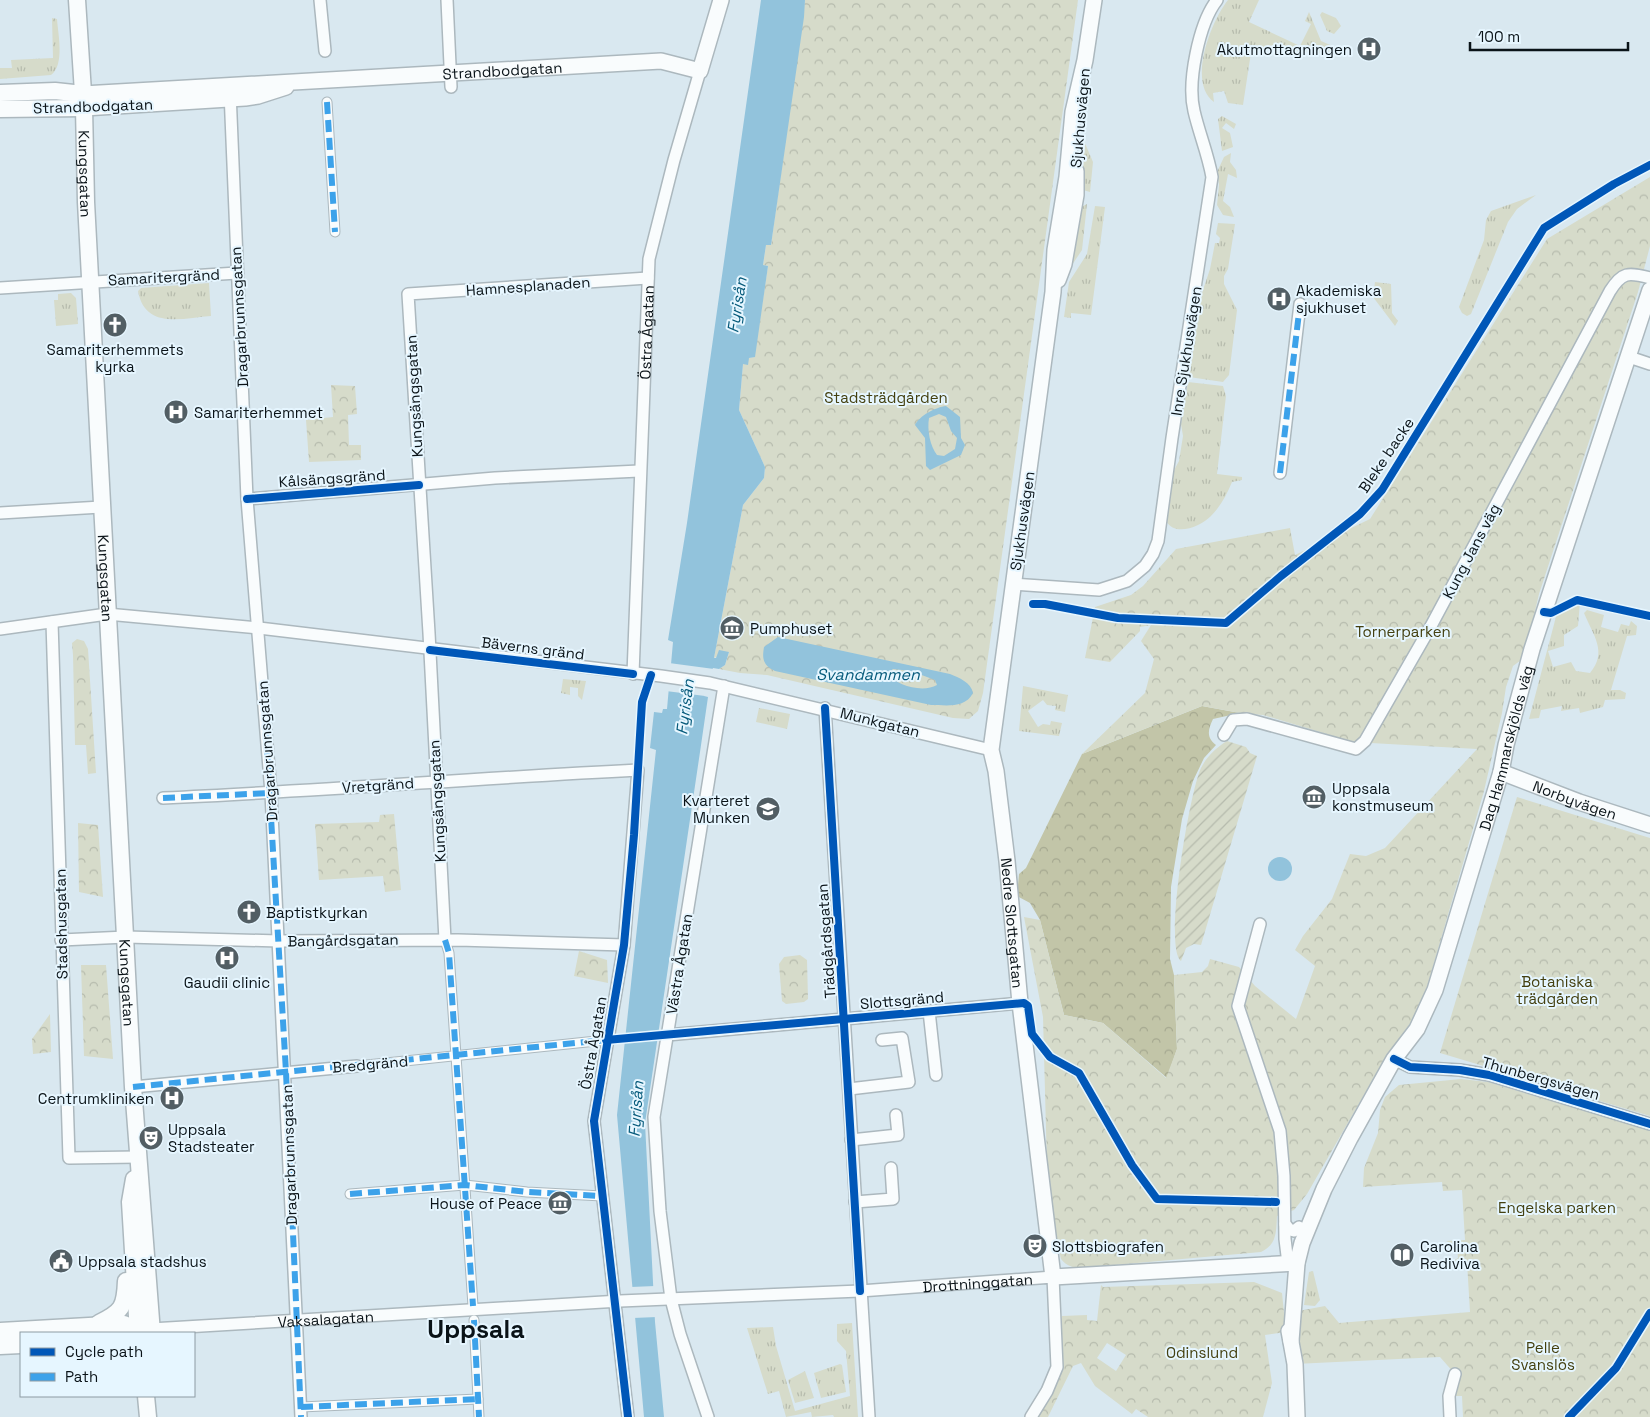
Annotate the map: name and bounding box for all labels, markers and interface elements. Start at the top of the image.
scale bar [1470,20,1628,52]
text: 100 m [1478,27,1520,46]
hospital icon: Akutmottagningen [1356,36,1382,62]
place label: Akutmottagningen [1217,40,1352,59]
street label: Strandbodgatan [442,57,563,83]
street label: Sjukhusvägen [1066,67,1094,169]
street label: Strandbodgatan [33,94,153,118]
street label: Kungsgatan [75,130,96,218]
street label: Dragarbrunnsgatan [226,246,252,388]
street label: Samaritergränd [108,265,220,289]
street label: Hamnesplanaden [465,272,591,300]
water label: Fyrisån [722,275,752,334]
place label: Akademiska sjukhuset [1296,281,1382,317]
street label: Östra Ågatan [635,285,657,380]
street label: Inre Sjukhusvägen [1166,285,1206,417]
hospital icon: Akademiska sjukhuset [1266,286,1292,312]
church icon: Samariterhemmets kyrka [102,312,128,338]
street label: Kungsängsgatan [401,334,427,458]
place label: Samariterhemmets kyrka [46,340,184,376]
park label: Stadsträdgården [824,388,948,407]
hospital icon: Samariterhemmet [163,399,189,425]
place label: Samariterhemmet [194,403,323,422]
street label: Bleke backe [1354,414,1418,496]
street label: Kålsängsgränd [278,465,386,491]
street label: Sjukhusvägen [1006,470,1038,572]
street label: Kung Jans väg [1438,500,1504,602]
street label: Kungsgatan [94,534,118,622]
museum icon: Pumphuset [719,615,745,641]
place label: Pumphuset [750,619,833,638]
park label: Tornerparken [1355,622,1451,641]
street label: Bäverns gränd [480,632,586,664]
street label: Dag Hammarskjölds väg [1474,663,1537,833]
water label: Svandammen [816,664,921,685]
water label: Fyrisån [671,677,699,736]
street label: Dragarbrunnsgatan [253,680,281,822]
street label: Munkgatan [838,703,922,741]
street label: Kungsängsgatan [424,739,450,863]
street label: Vretgränd [341,773,415,797]
street label: Norbyvägen [1530,776,1619,823]
place label: Uppsala konstmuseum [1332,779,1434,815]
museum icon: Uppsala konstmuseum [1301,784,1327,810]
place label: Kvarteret Munken [683,791,750,827]
school or university icon: Kvarteret Munken [755,796,781,822]
street label: Nedre Slottsgatan [997,857,1028,989]
street label: Stadshusgatan [51,869,71,979]
street label: Trädgårdsgatan [813,883,839,999]
church icon: Baptistkyrkan [236,899,262,925]
place label: Baptistkyrkan [266,903,368,922]
street label: Västra Ågatan [662,912,696,1016]
street label: Bangårdsgatan [287,930,399,950]
street label: Kungsgatan [116,938,139,1027]
hospital icon: Gaudii clinic [214,945,240,971]
park label: Botaniska trädgården [1516,972,1598,1008]
place label: Gaudii clinic [184,973,270,992]
street label: Slottsgränd [859,987,945,1013]
street label: Östra Ågatan [575,995,611,1091]
street label: Bredgränd [331,1051,409,1077]
street label: Thunbergsvägen [1480,1052,1602,1104]
water label: Fyrisån [624,1079,649,1138]
street label: Dragarbrunnsgatan [277,1084,301,1226]
hospital icon: Centrumkliniken [159,1085,185,1111]
place label: Centrumkliniken [38,1089,154,1108]
place label: Uppsala Stadsteater [168,1120,255,1156]
theatre icon: Uppsala Stadsteater [138,1125,164,1151]
museum icon: House of Peace [547,1190,573,1216]
place label: House of Peace [430,1194,542,1213]
park label: Engelska parken [1498,1198,1616,1217]
theatre icon: Slottsbiografen [1022,1233,1048,1259]
place label: Slottsbiografen [1052,1237,1164,1256]
place label: Carolina Rediviva [1420,1237,1480,1273]
library icon: Carolina Rediviva [1389,1242,1415,1268]
public building icon: Uppsala stadshus [48,1248,74,1274]
place label: Uppsala stadshus [78,1252,207,1271]
street label: Drottninggatan [922,1269,1033,1296]
street label: Vaksalagatan [277,1306,374,1331]
district label: Uppsala [427,1313,525,1345]
legend [20,1332,195,1397]
park label: Pelle Svanslös [1511,1338,1575,1374]
text: Cycle path [65,1342,143,1361]
park label: Odinslund [1166,1343,1238,1362]
text: Path [65,1367,98,1386]

